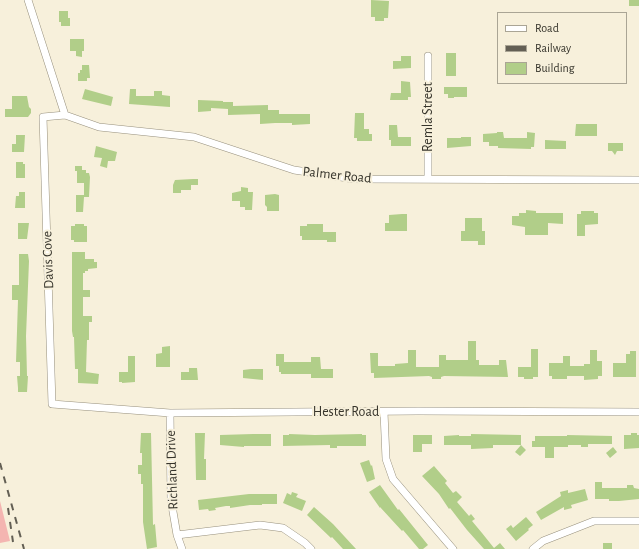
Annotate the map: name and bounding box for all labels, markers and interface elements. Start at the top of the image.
legend [497,12,627,84]
text: Road [535,22,559,34]
text: Railway [535,42,571,54]
text: Building [535,62,575,74]
street label: Remla Street [420,82,436,152]
street label: Palmer Road [302,163,372,187]
street label: Davis Cove [39,231,57,289]
street label: Hester Road [313,404,379,420]
street label: Richland Drive [162,430,182,510]

